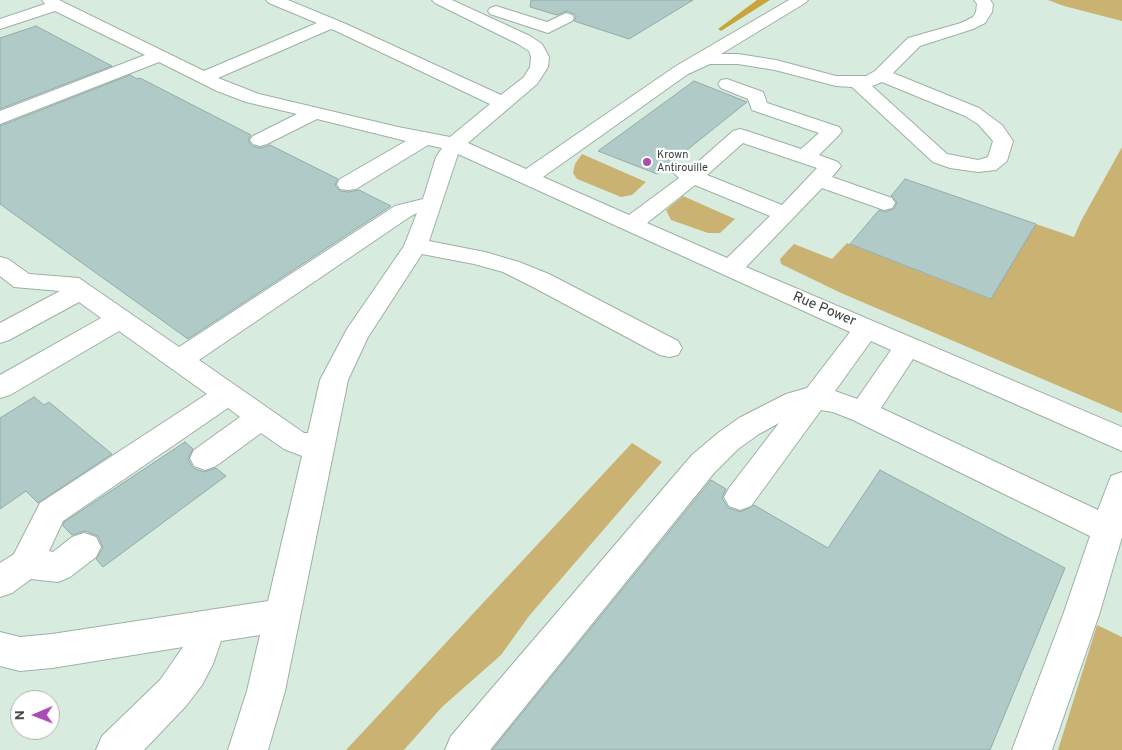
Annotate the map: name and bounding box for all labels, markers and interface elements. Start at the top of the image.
place label: Krown Antirouille [657,149,708,175]
marker: Krown Antirouille [641,156,653,168]
street label: Rue Power [790,289,858,331]
north arrow [10,690,60,740]
text: N [12,710,29,720]

